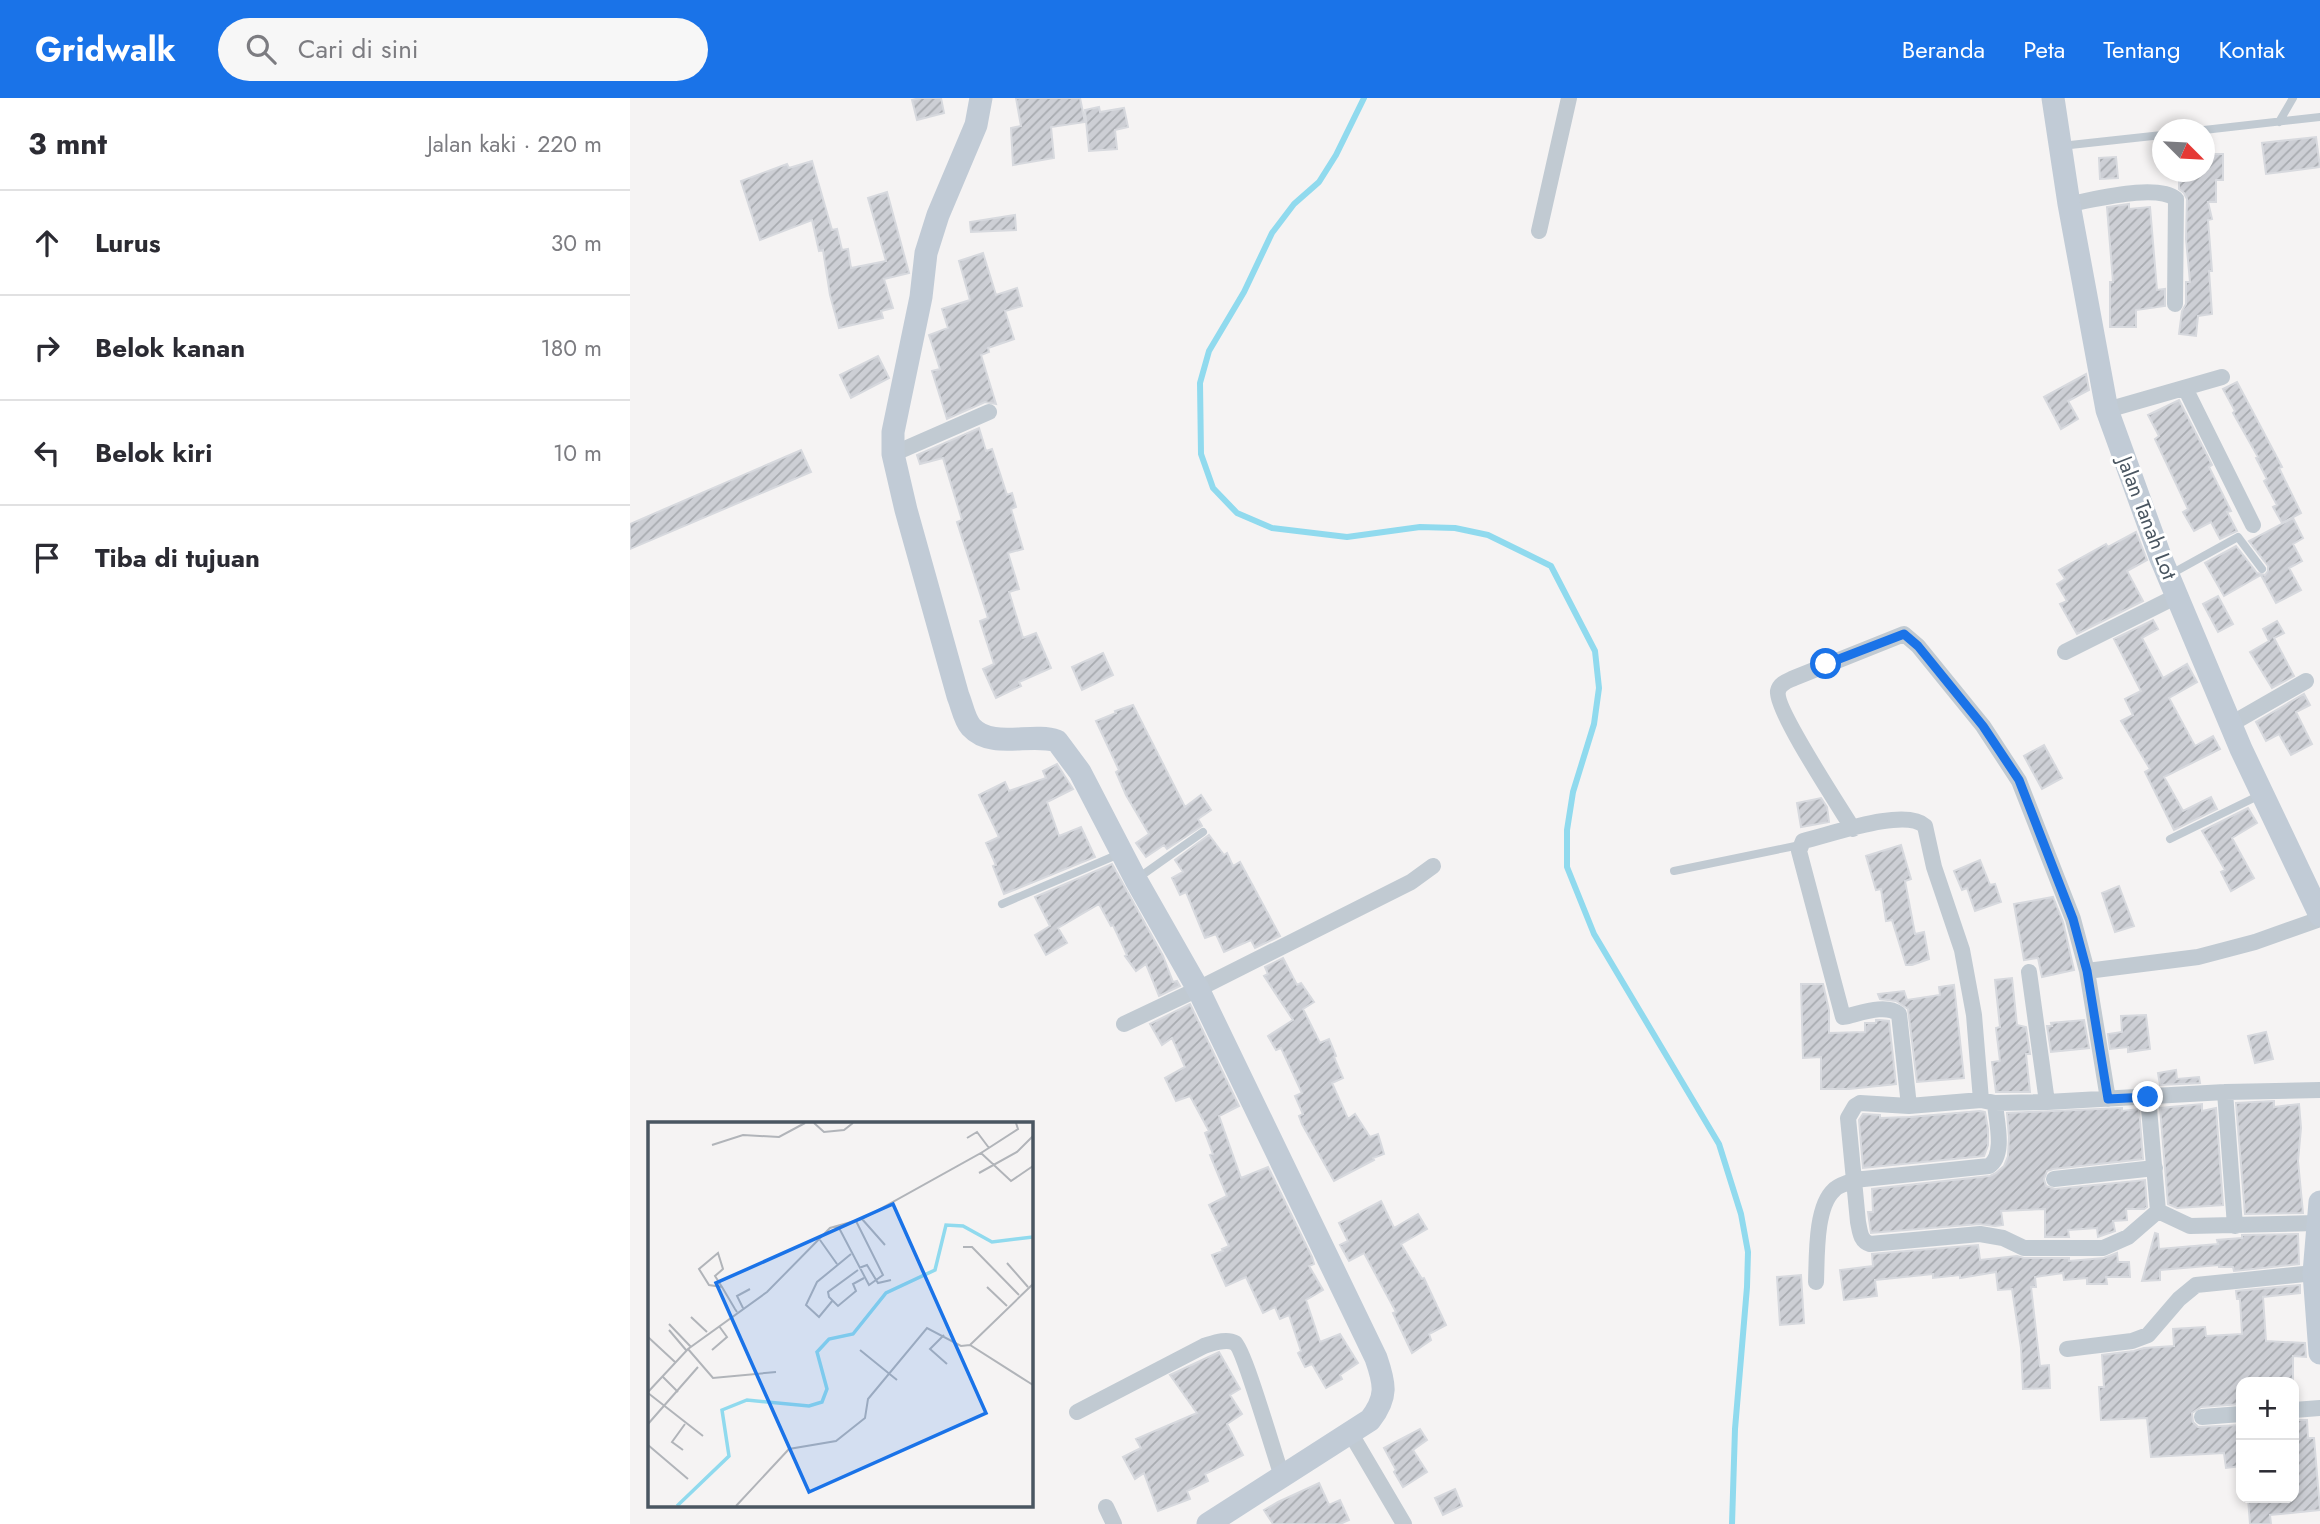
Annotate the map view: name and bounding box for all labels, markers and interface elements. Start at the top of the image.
search box [218,18,708,81]
text: Gridwalk [35,26,176,73]
icon: search [242,30,280,68]
text: Cari di sini [298,30,419,68]
text: Beranda [1902,32,1985,67]
text: Peta [2023,32,2065,67]
text: Tentang [2103,32,2181,67]
text: Kontak [2219,32,2285,67]
north arrow [2152,119,2215,182]
text: 3 mnt [28,122,107,165]
text: Jalan kaki · 220 m [427,127,602,161]
icon: ahead [28,224,66,262]
text: Lurus [95,224,161,262]
text: 30 m [551,226,602,260]
icon: right [28,329,66,367]
text: Belok kanan [95,329,245,367]
text: 180 m [540,331,602,365]
icon: left [28,434,66,472]
text: Belok kiri [95,434,212,472]
text: 10 m [553,436,602,470]
street label: Jalan Tanah Lot [2109,449,2184,584]
icon: arrive [28,539,66,577]
text: Tiba di tujuan [95,539,260,577]
route start [1810,648,1841,679]
route end [2132,1081,2163,1112]
inset map [648,1122,1032,1506]
map controls [2236,1377,2299,1503]
button: + [2236,1377,2299,1440]
button: − [2236,1440,2299,1503]

